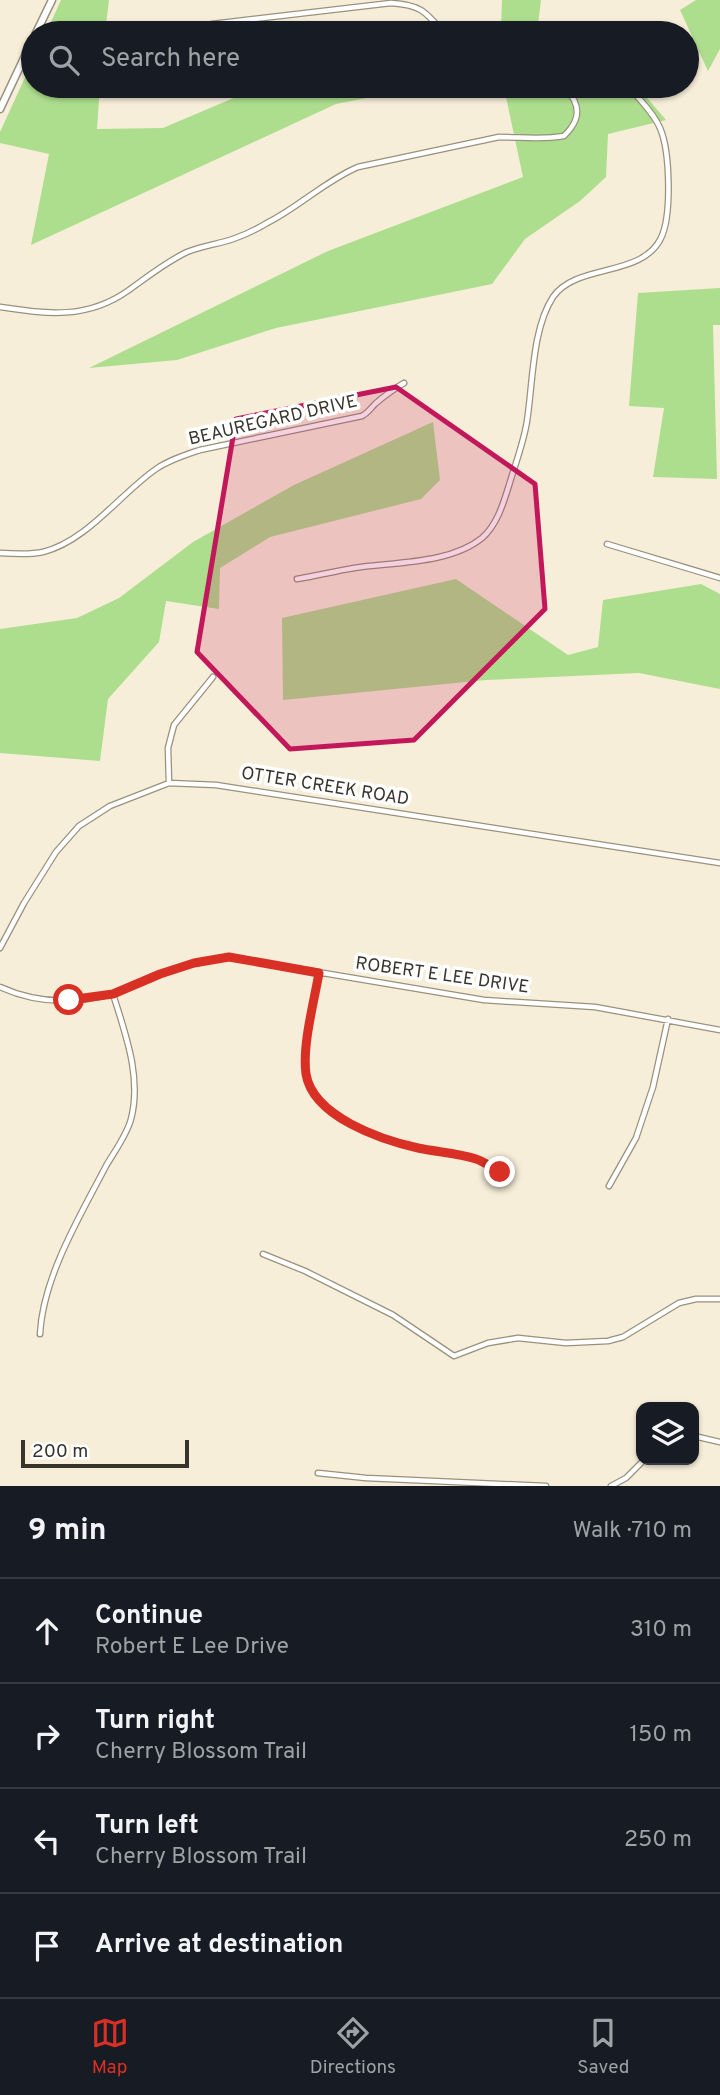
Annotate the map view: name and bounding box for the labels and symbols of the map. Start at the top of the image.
street label: BEAUREGARD DRIVE [186,390,360,452]
street label: OTTER CREEK ROAD [239,762,411,812]
street label: ROBERT E LEE DRIVE [354,952,530,1000]
route start [53,984,84,1015]
route end [484,1156,515,1187]
scale bar [21,1437,189,1469]

